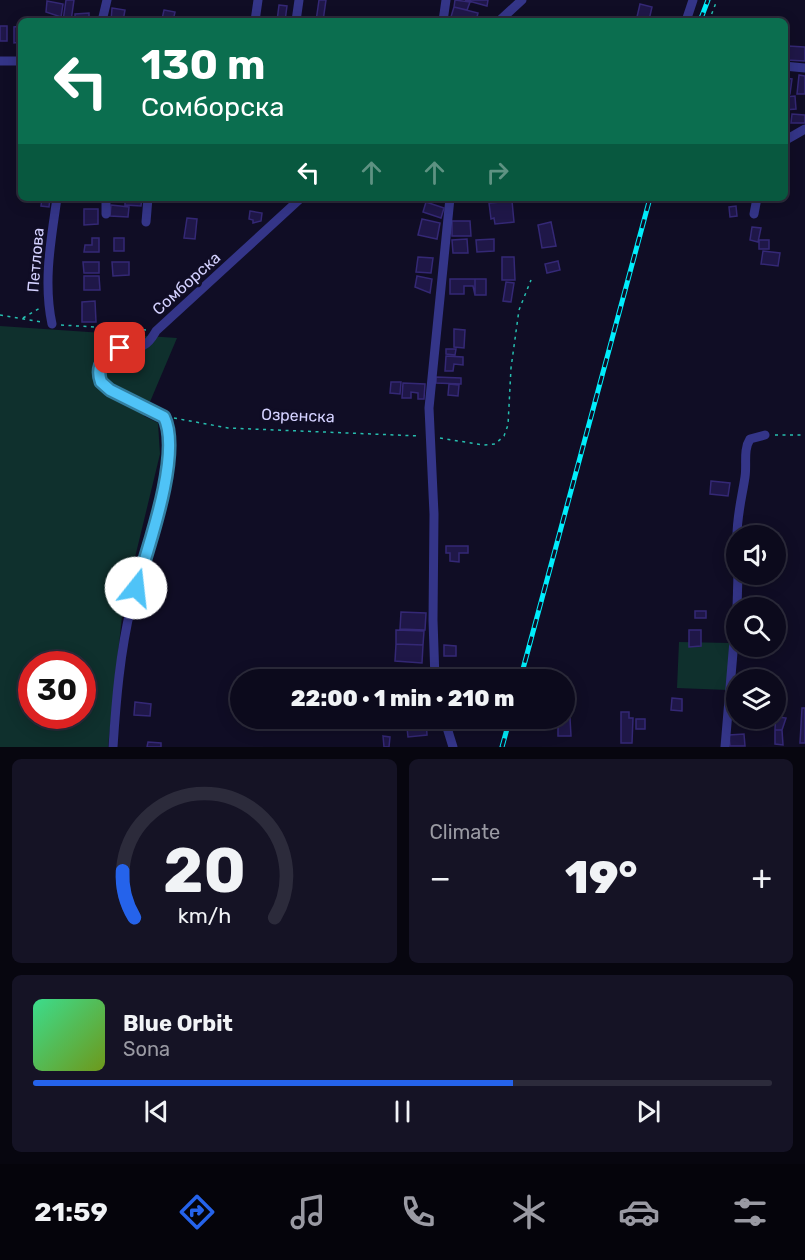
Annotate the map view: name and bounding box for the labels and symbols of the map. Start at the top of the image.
street label: Петлова [23,227,48,293]
street label: Сомборска [148,248,224,319]
pin [94,322,145,373]
street label: Озренска [261,405,335,426]
position arrow [104,556,168,620]
speed limit sign: 30 [18,651,96,729]

